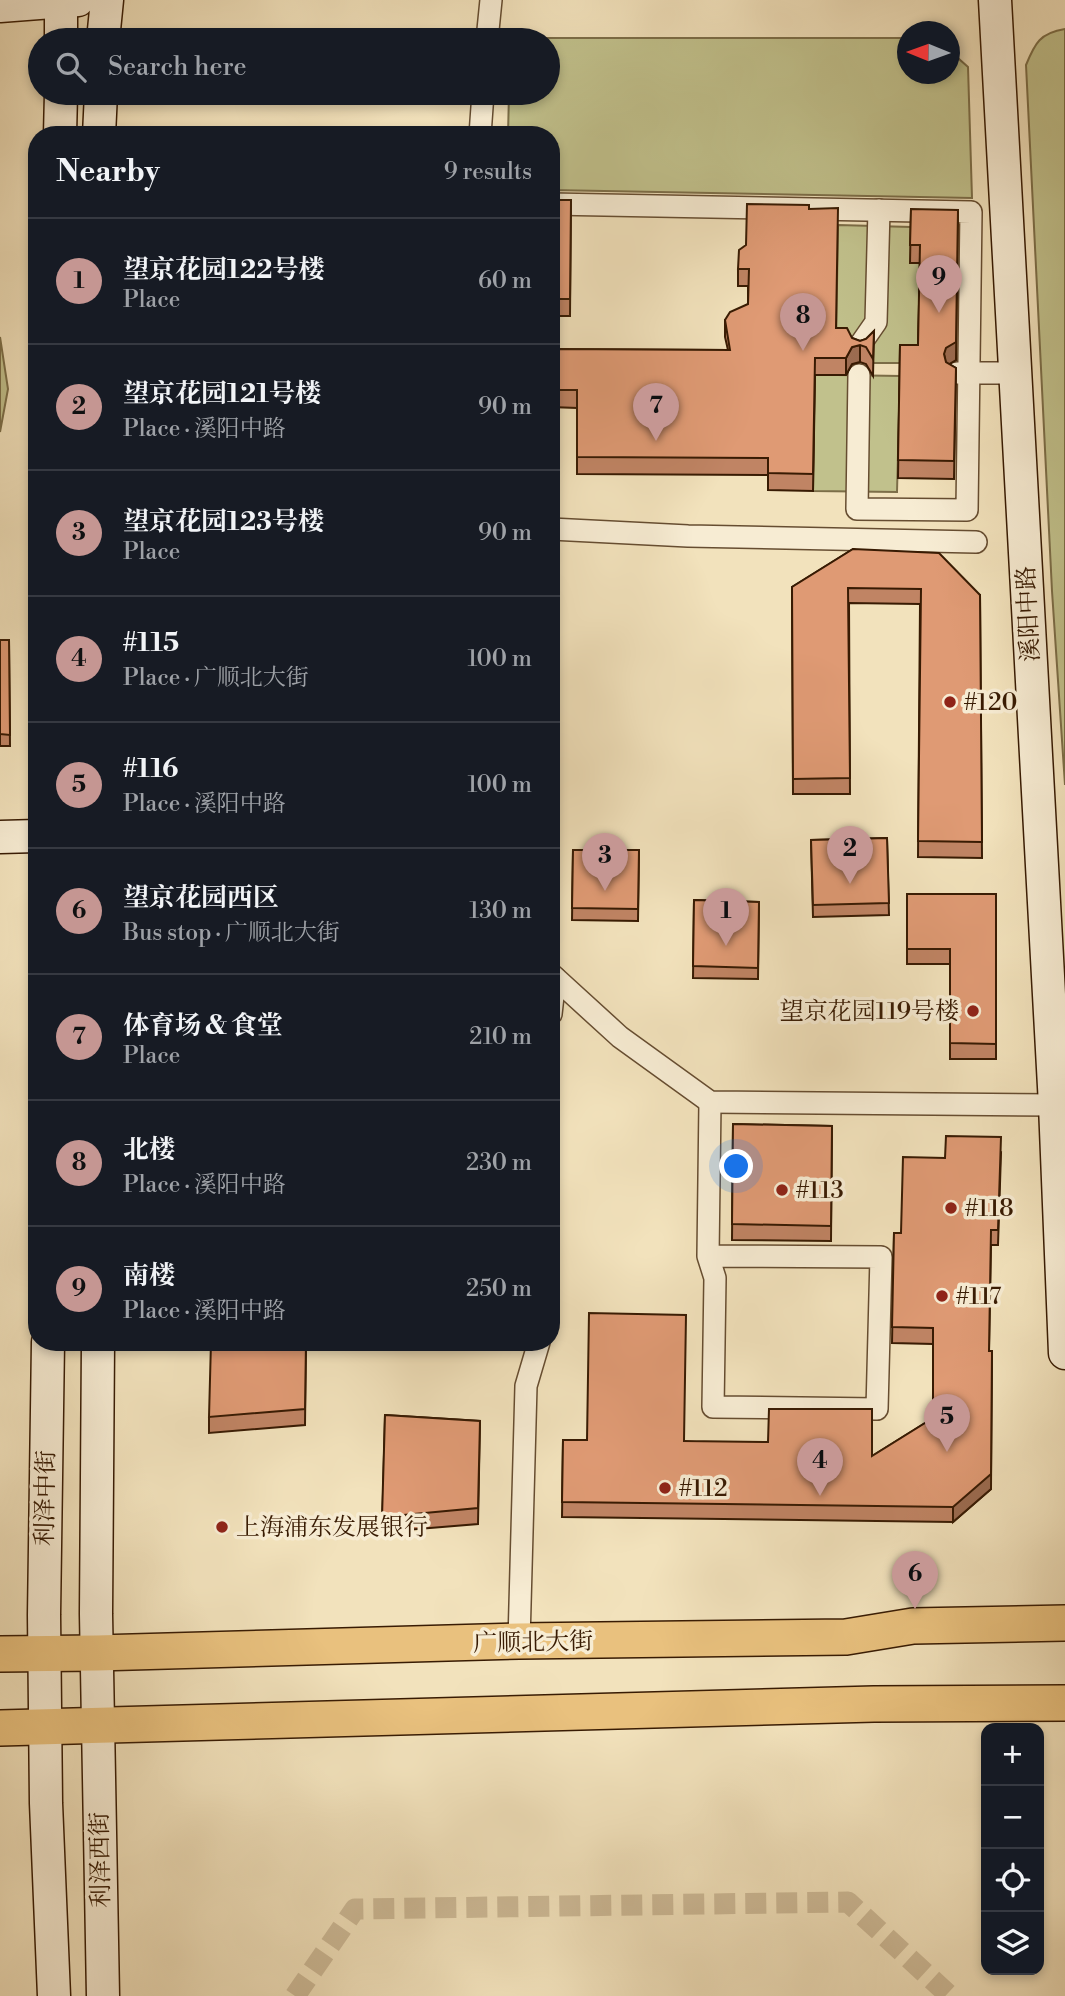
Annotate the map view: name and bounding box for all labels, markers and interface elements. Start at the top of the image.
north arrow [897,21,960,84]
search box [28,28,560,105]
icon: search [52,48,90,86]
text: Search here [108,51,247,83]
text: Nearby [56,153,160,191]
text: 9 results [444,158,532,186]
text: 望京花园122号楼 [123,254,325,286]
pin: 9 [916,255,962,313]
text: 1 [73,267,85,295]
text: 60 m [478,267,532,295]
text: Place [123,286,180,314]
pin: 8 [780,293,826,351]
text: 望京花园121号楼 [123,378,321,410]
pin: 7 [633,383,679,441]
text: 2 [72,393,86,421]
text: 90 m [478,393,532,421]
text: Place · 溪阳中路 [123,415,286,443]
text: 望京花园123号楼 [123,506,324,538]
text: 3 [72,519,86,547]
text: 90 m [478,519,532,547]
text: Place [123,538,180,566]
street label: 溪阳中路 [1012,565,1046,663]
text: #115 [123,627,179,659]
text: 4 [71,645,87,673]
text: 100 m [467,645,532,673]
text: Place · 广顺北大街 [123,664,309,692]
place label: #120 [964,688,1018,718]
marker: #120 [942,694,958,710]
text: #116 [123,753,178,785]
text: 5 [72,771,86,799]
text: 100 m [467,771,532,799]
text: Place · 溪阳中路 [123,790,286,818]
pin: 2 [827,826,873,884]
pin: 3 [582,833,628,891]
text: 望京花园西区 [123,882,279,914]
pin: 1 [703,888,749,946]
text: 6 [72,897,86,925]
text: 130 m [469,897,532,925]
text: Bus stop · 广顺北大街 [123,919,340,947]
place label: 望京花园119号楼 [780,997,959,1027]
marker: 望京花园119号楼 [965,1003,981,1019]
text: 体育场 & 食堂 [123,1010,283,1042]
text: 7 [72,1023,86,1051]
text: 210 m [469,1023,532,1051]
text: Place [123,1042,180,1070]
text: 北楼 [123,1134,175,1166]
text: 8 [72,1149,86,1177]
text: 230 m [466,1149,532,1177]
your location [719,1149,753,1183]
text: Place · 溪阳中路 [123,1171,286,1199]
place label: #113 [796,1176,844,1206]
marker: #113 [774,1182,790,1198]
place label: #118 [965,1194,1014,1224]
marker: #118 [943,1200,959,1216]
text: 南楼 [123,1260,175,1292]
text: 9 [72,1275,86,1303]
text: 250 m [466,1275,532,1303]
place label: #117 [956,1282,1001,1312]
marker: #117 [934,1288,950,1304]
text: Place · 溪阳中路 [123,1297,286,1325]
pin: 5 [924,1394,970,1452]
pin: 4 [797,1438,843,1496]
street label: 利泽中街 [30,1450,62,1546]
place label: #112 [679,1474,728,1504]
marker: #112 [657,1480,673,1496]
place label: 上海浦东发展银行 [236,1513,428,1543]
marker: 上海浦东发展银行 [214,1519,230,1535]
pin: 6 [892,1551,938,1609]
street label: 广顺北大街 [473,1627,593,1659]
map controls [981,1723,1044,1975]
button: + [981,1723,1044,1786]
button: − [981,1786,1044,1849]
street label: 利泽西街 [85,1812,117,1908]
button: locate [981,1849,1044,1912]
button: layers [981,1912,1044,1975]

